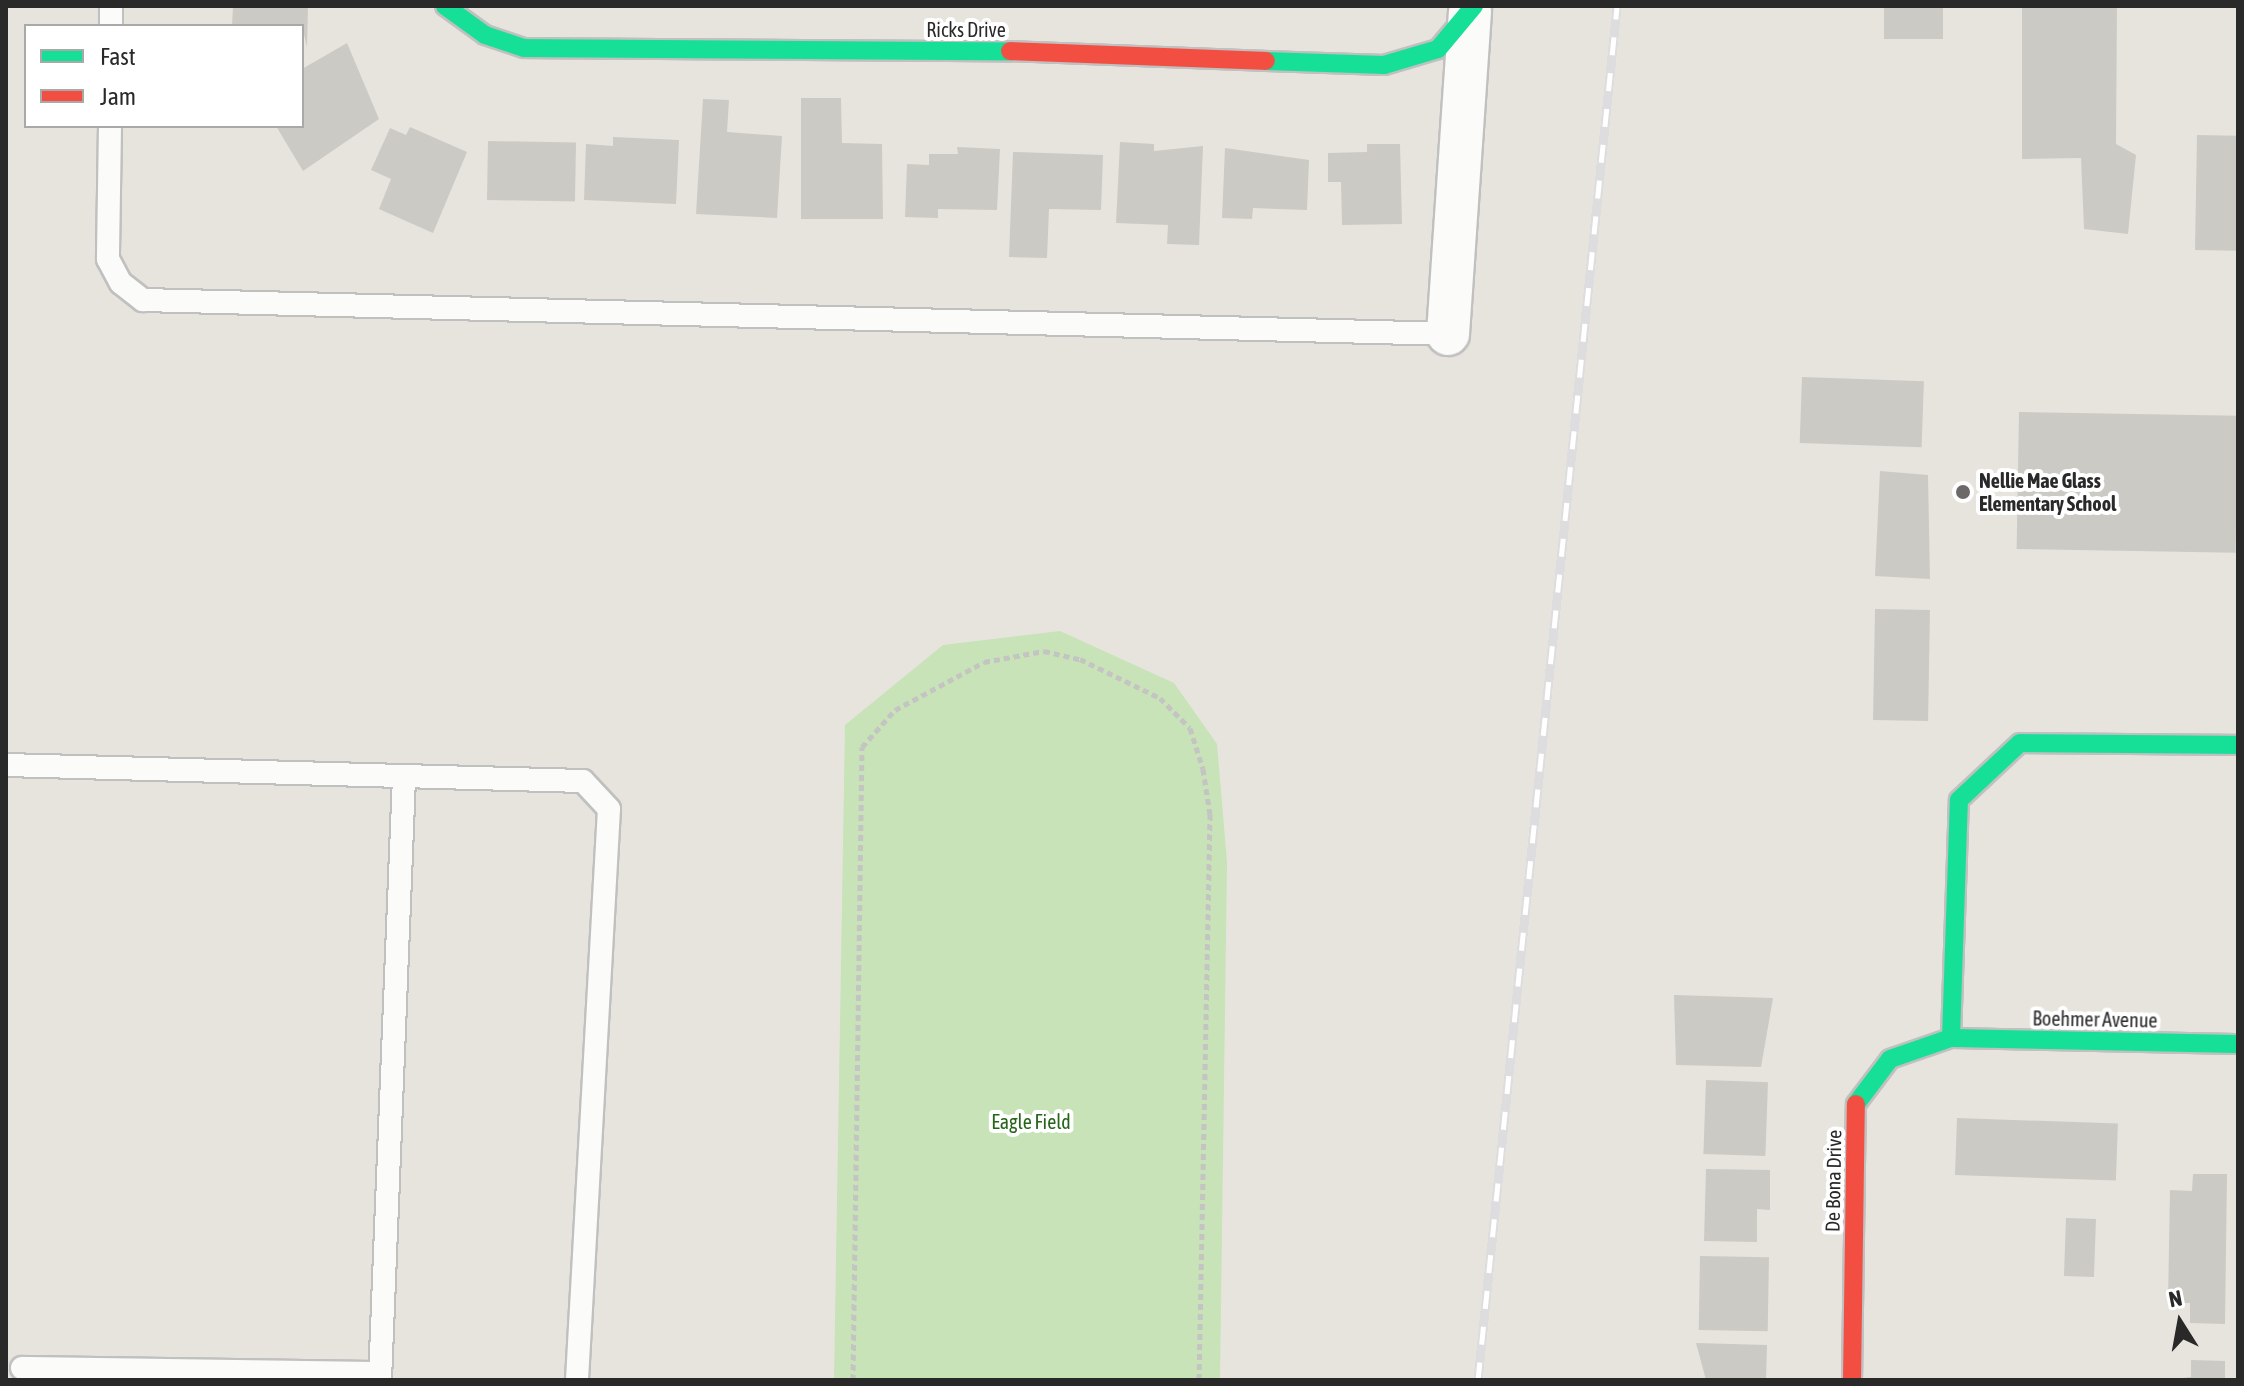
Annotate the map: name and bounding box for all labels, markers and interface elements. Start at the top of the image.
street label: Ricks Drive [926,17,1006,41]
legend [24,24,304,128]
text: Fast [100,43,136,70]
text: Jam [100,83,136,110]
place label: Nellie Mae Glass Elementary School [1979,468,2116,515]
marker: Nellie Mae Glass Elementary School [1954,483,1972,501]
street label: Boehmer Avenue [2032,1006,2158,1032]
park label: Eagle Field [991,1109,1071,1133]
street label: De Bona Drive [1820,1130,1846,1232]
north arrow [2140,1282,2220,1362]
text: N [2167,1284,2184,1312]

